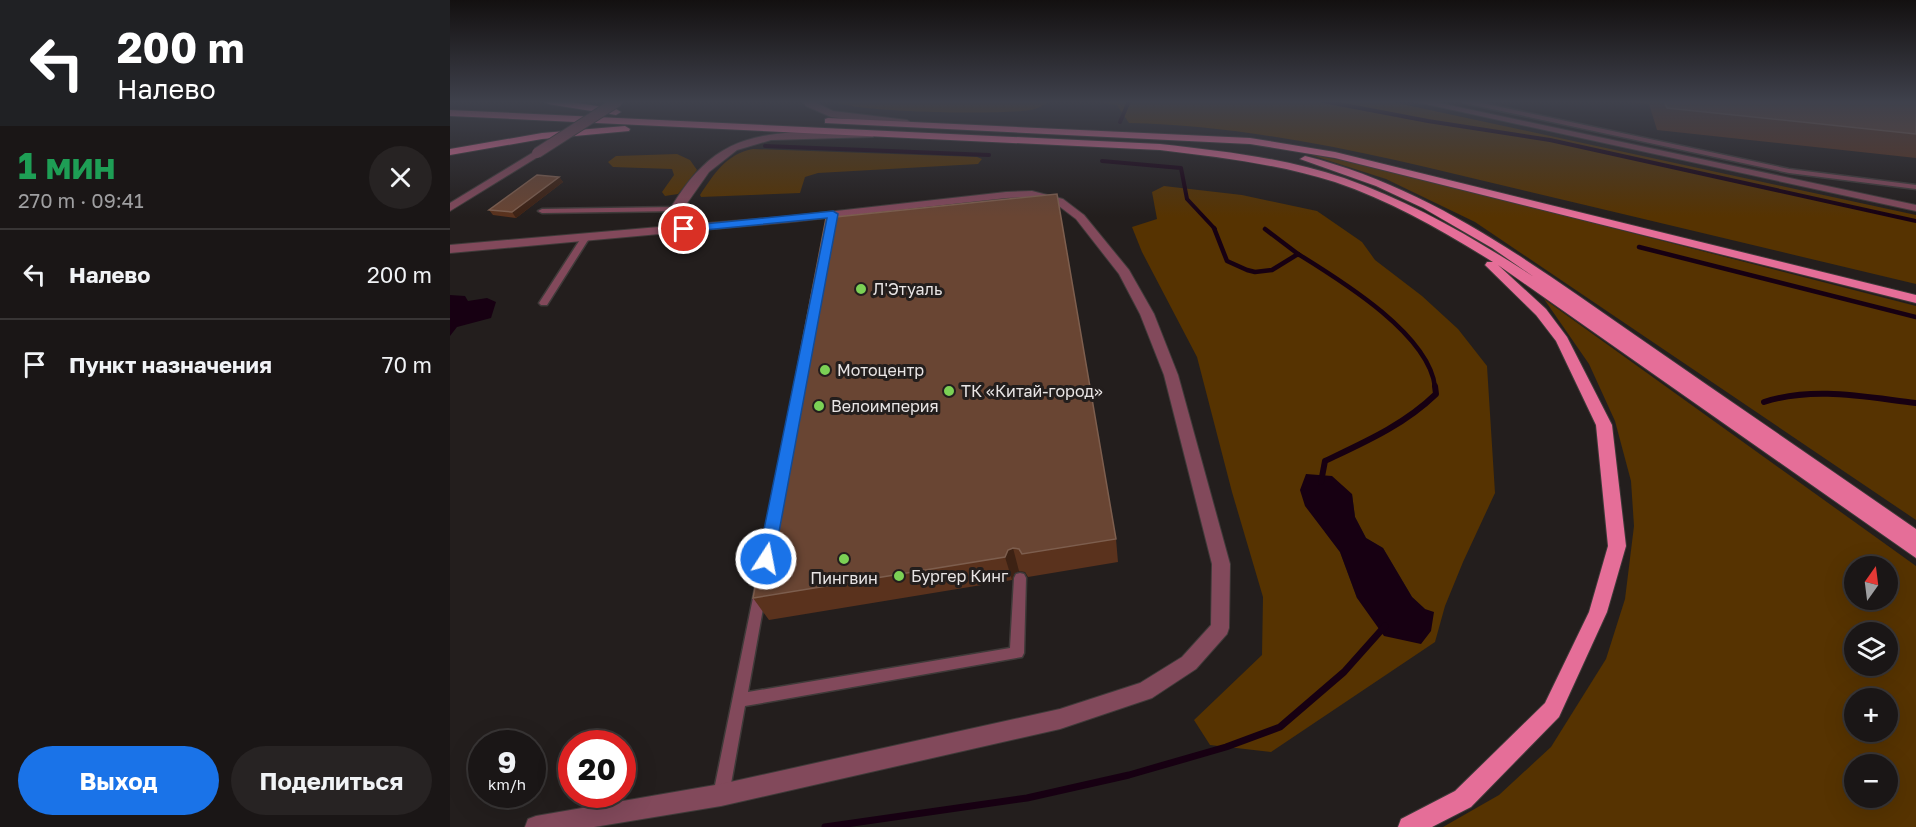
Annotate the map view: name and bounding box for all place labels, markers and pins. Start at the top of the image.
pin [658,203,709,254]
place label: Л'Этуаль [873,279,942,299]
marker: Л'Этуаль [854,282,868,296]
place label: Мотоцентр [837,360,924,380]
marker: Мотоцентр [818,363,832,377]
place label: ТК «Китай-город» [961,381,1103,401]
marker: ТК «Китай-город» [942,384,956,398]
place label: Велоимперия [831,396,939,416]
marker: Велоимперия [812,399,826,413]
marker: Пингвин [837,552,851,566]
place label: Бургер Кинг [911,566,1009,586]
place label: Пингвин [810,568,878,588]
marker: Бургер Кинг [892,569,906,583]

